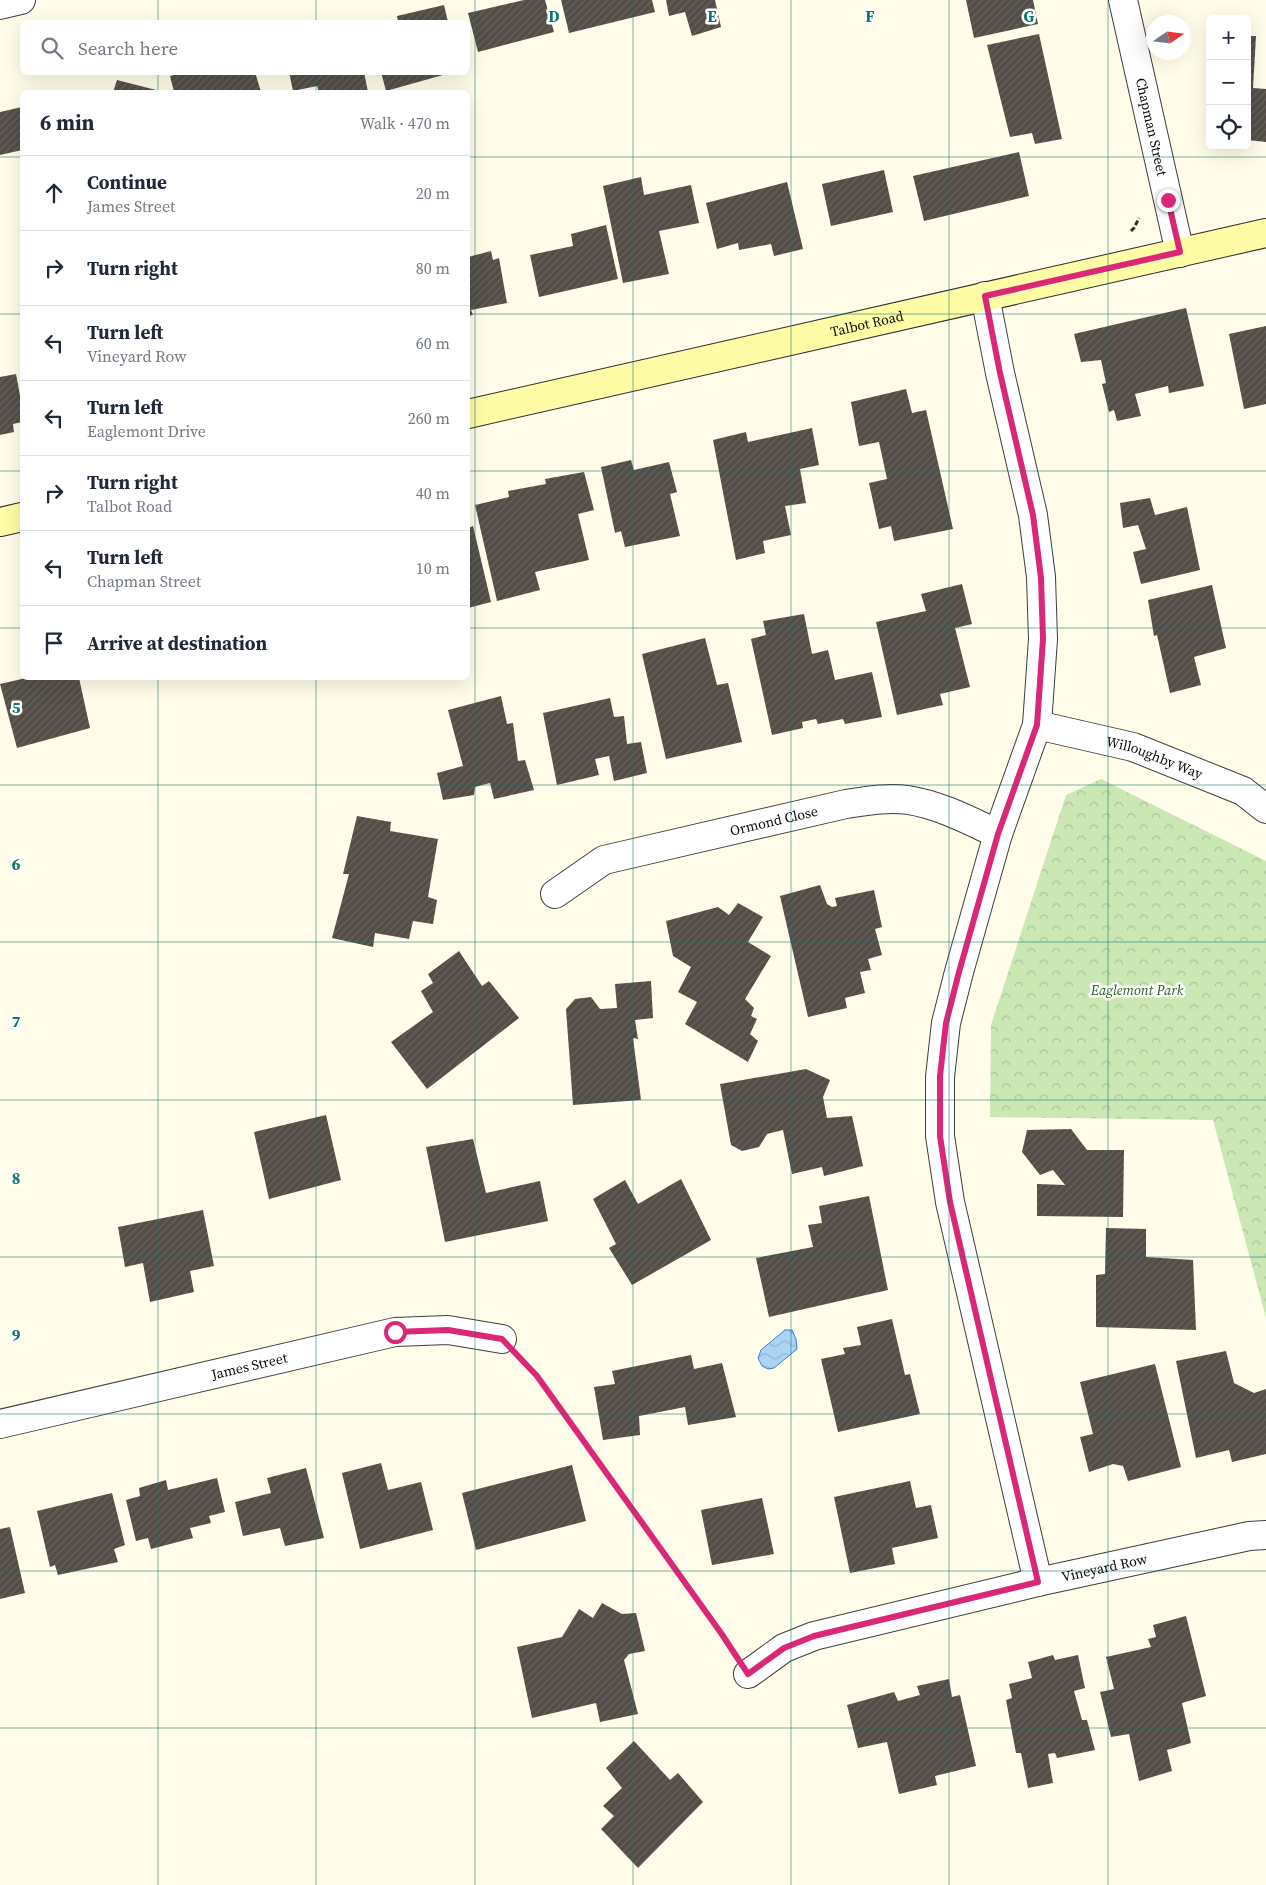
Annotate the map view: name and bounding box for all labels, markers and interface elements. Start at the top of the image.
text: D [548,5,560,27]
text: E [707,5,717,27]
text: F [865,5,875,27]
text: G [1024,5,1035,27]
north arrow [1146,15,1191,60]
map controls [1206,15,1251,150]
button: + [1206,15,1251,60]
search box [20,20,470,75]
icon: search [38,34,66,62]
text: Search here [78,35,178,61]
button: − [1206,60,1251,105]
street label: Chapman Street [1131,76,1172,178]
button: locate [1206,105,1251,150]
text: 6 min [40,108,95,137]
text: Walk · 470 m [360,112,450,134]
text: Continue [87,169,167,195]
icon: ahead [40,179,68,207]
text: 20 m [416,182,450,204]
route end [1157,189,1180,212]
text: James Street [87,195,175,217]
icon: right [40,254,68,282]
text: Turn right [87,255,178,281]
text: 80 m [416,257,450,279]
street label: Talbot Road [828,306,905,342]
text: Turn left [87,319,163,345]
icon: left [40,329,68,357]
text: 60 m [416,332,450,354]
text: Vineyard Row [87,345,186,367]
text: Turn left [87,394,163,420]
icon: left [40,404,68,432]
text: 260 m [408,407,450,429]
text: Eaglemont Drive [87,420,206,442]
text: Turn right [87,469,178,495]
icon: right [40,479,68,507]
text: 40 m [416,482,450,504]
text: Talbot Road [87,495,172,517]
text: Turn left [87,544,163,570]
icon: left [40,554,68,582]
text: 10 m [416,557,450,579]
text: Chapman Street [87,570,201,592]
icon: arrive [40,629,68,657]
text: Arrive at destination [87,630,267,656]
text: 5 [12,696,21,718]
street label: Willoughby Way [1104,731,1206,784]
street label: Ormond Close [728,801,820,841]
text: 6 [12,853,21,875]
park label: Eaglemont Park [1090,980,1184,1000]
text: 7 [12,1010,21,1032]
text: 8 [12,1167,20,1189]
route start [384,1321,407,1344]
text: 9 [12,1324,21,1346]
street label: James Street [208,1347,290,1385]
street label: Vineyard Row [1060,1548,1149,1587]

